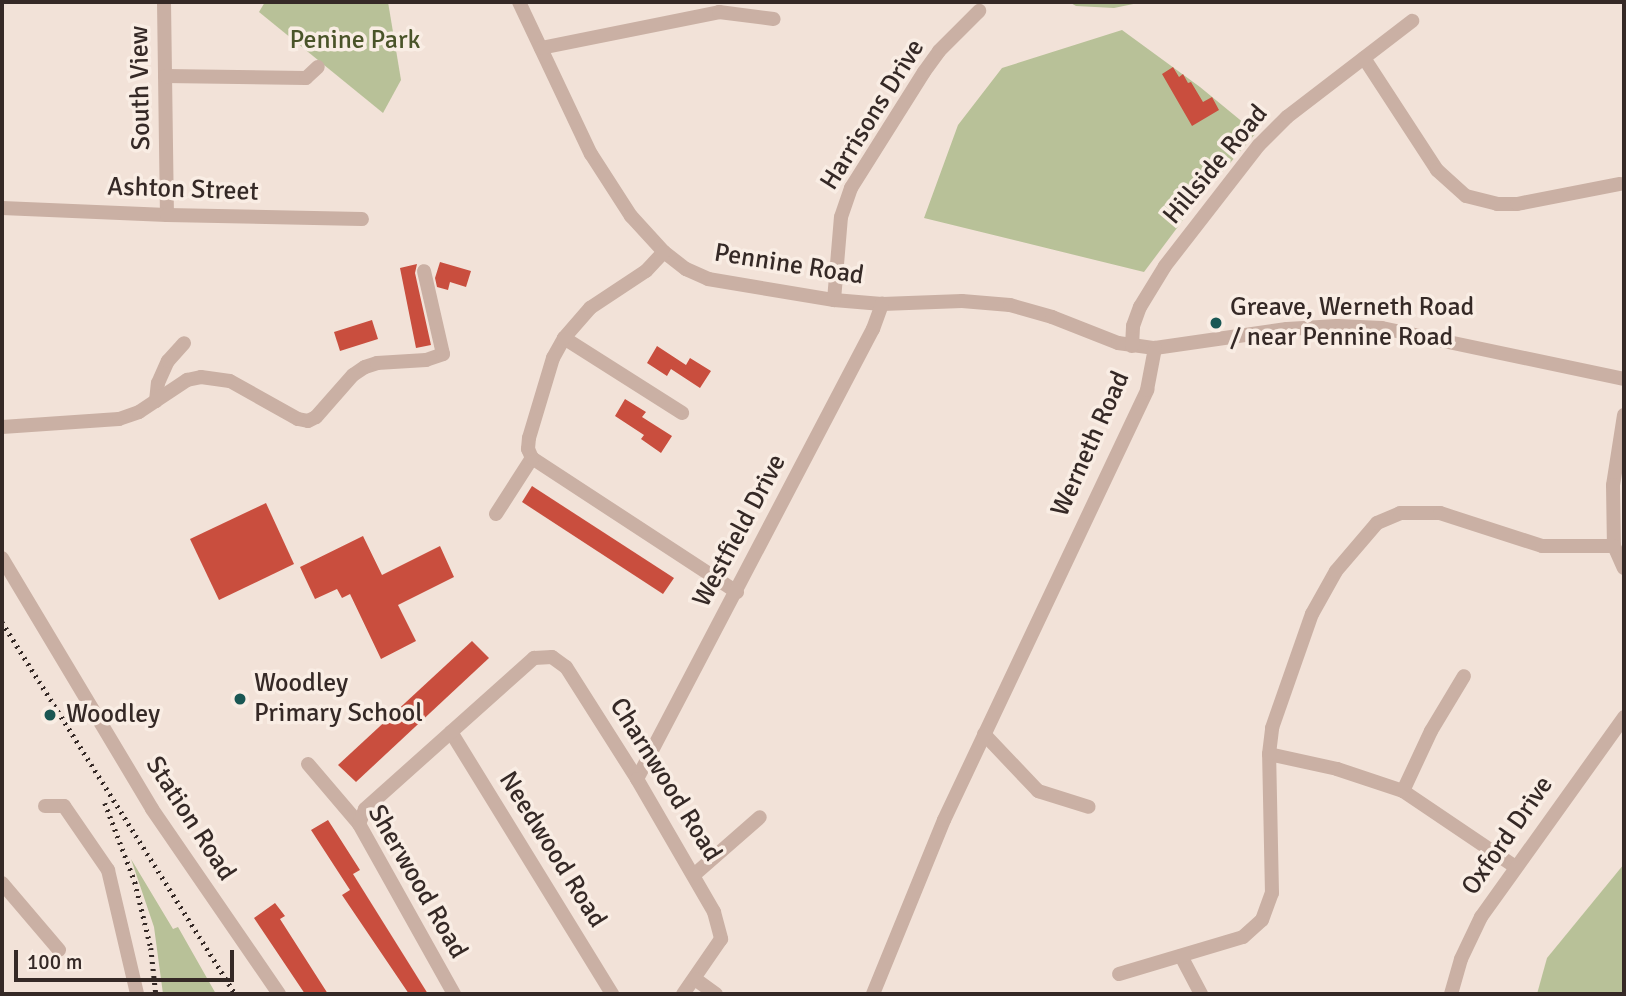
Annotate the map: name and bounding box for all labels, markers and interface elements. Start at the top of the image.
street label: South View [124,25,158,151]
park label: Penine Park [289,25,421,57]
street label: Harrisons Drive [814,34,932,196]
street label: Hillside Road [1157,99,1275,231]
street label: Ashton Street [107,172,259,208]
street label: Pennine Road [712,238,866,292]
place label: Greave, Werneth Road / near Pennine Road [1230,292,1474,354]
marker: Greave, Werneth Road / near Pennine Road [1208,315,1224,331]
street label: Werneth Road [1045,367,1137,521]
street label: Westfield Drive [687,449,793,613]
place label: Woodley Primary School [254,668,423,730]
marker: Woodley Primary School [232,691,248,707]
street label: Charnwood Road [602,692,728,868]
place label: Woodley [66,699,160,731]
marker: Woodley [40,705,60,725]
street label: Station Road [138,751,242,887]
street label: Needwood Road [492,766,612,934]
street label: Oxford Drive [1456,771,1560,901]
street label: Sherwood Road [360,800,474,964]
scale bar [18,936,238,980]
text: 100 m [27,949,82,975]

